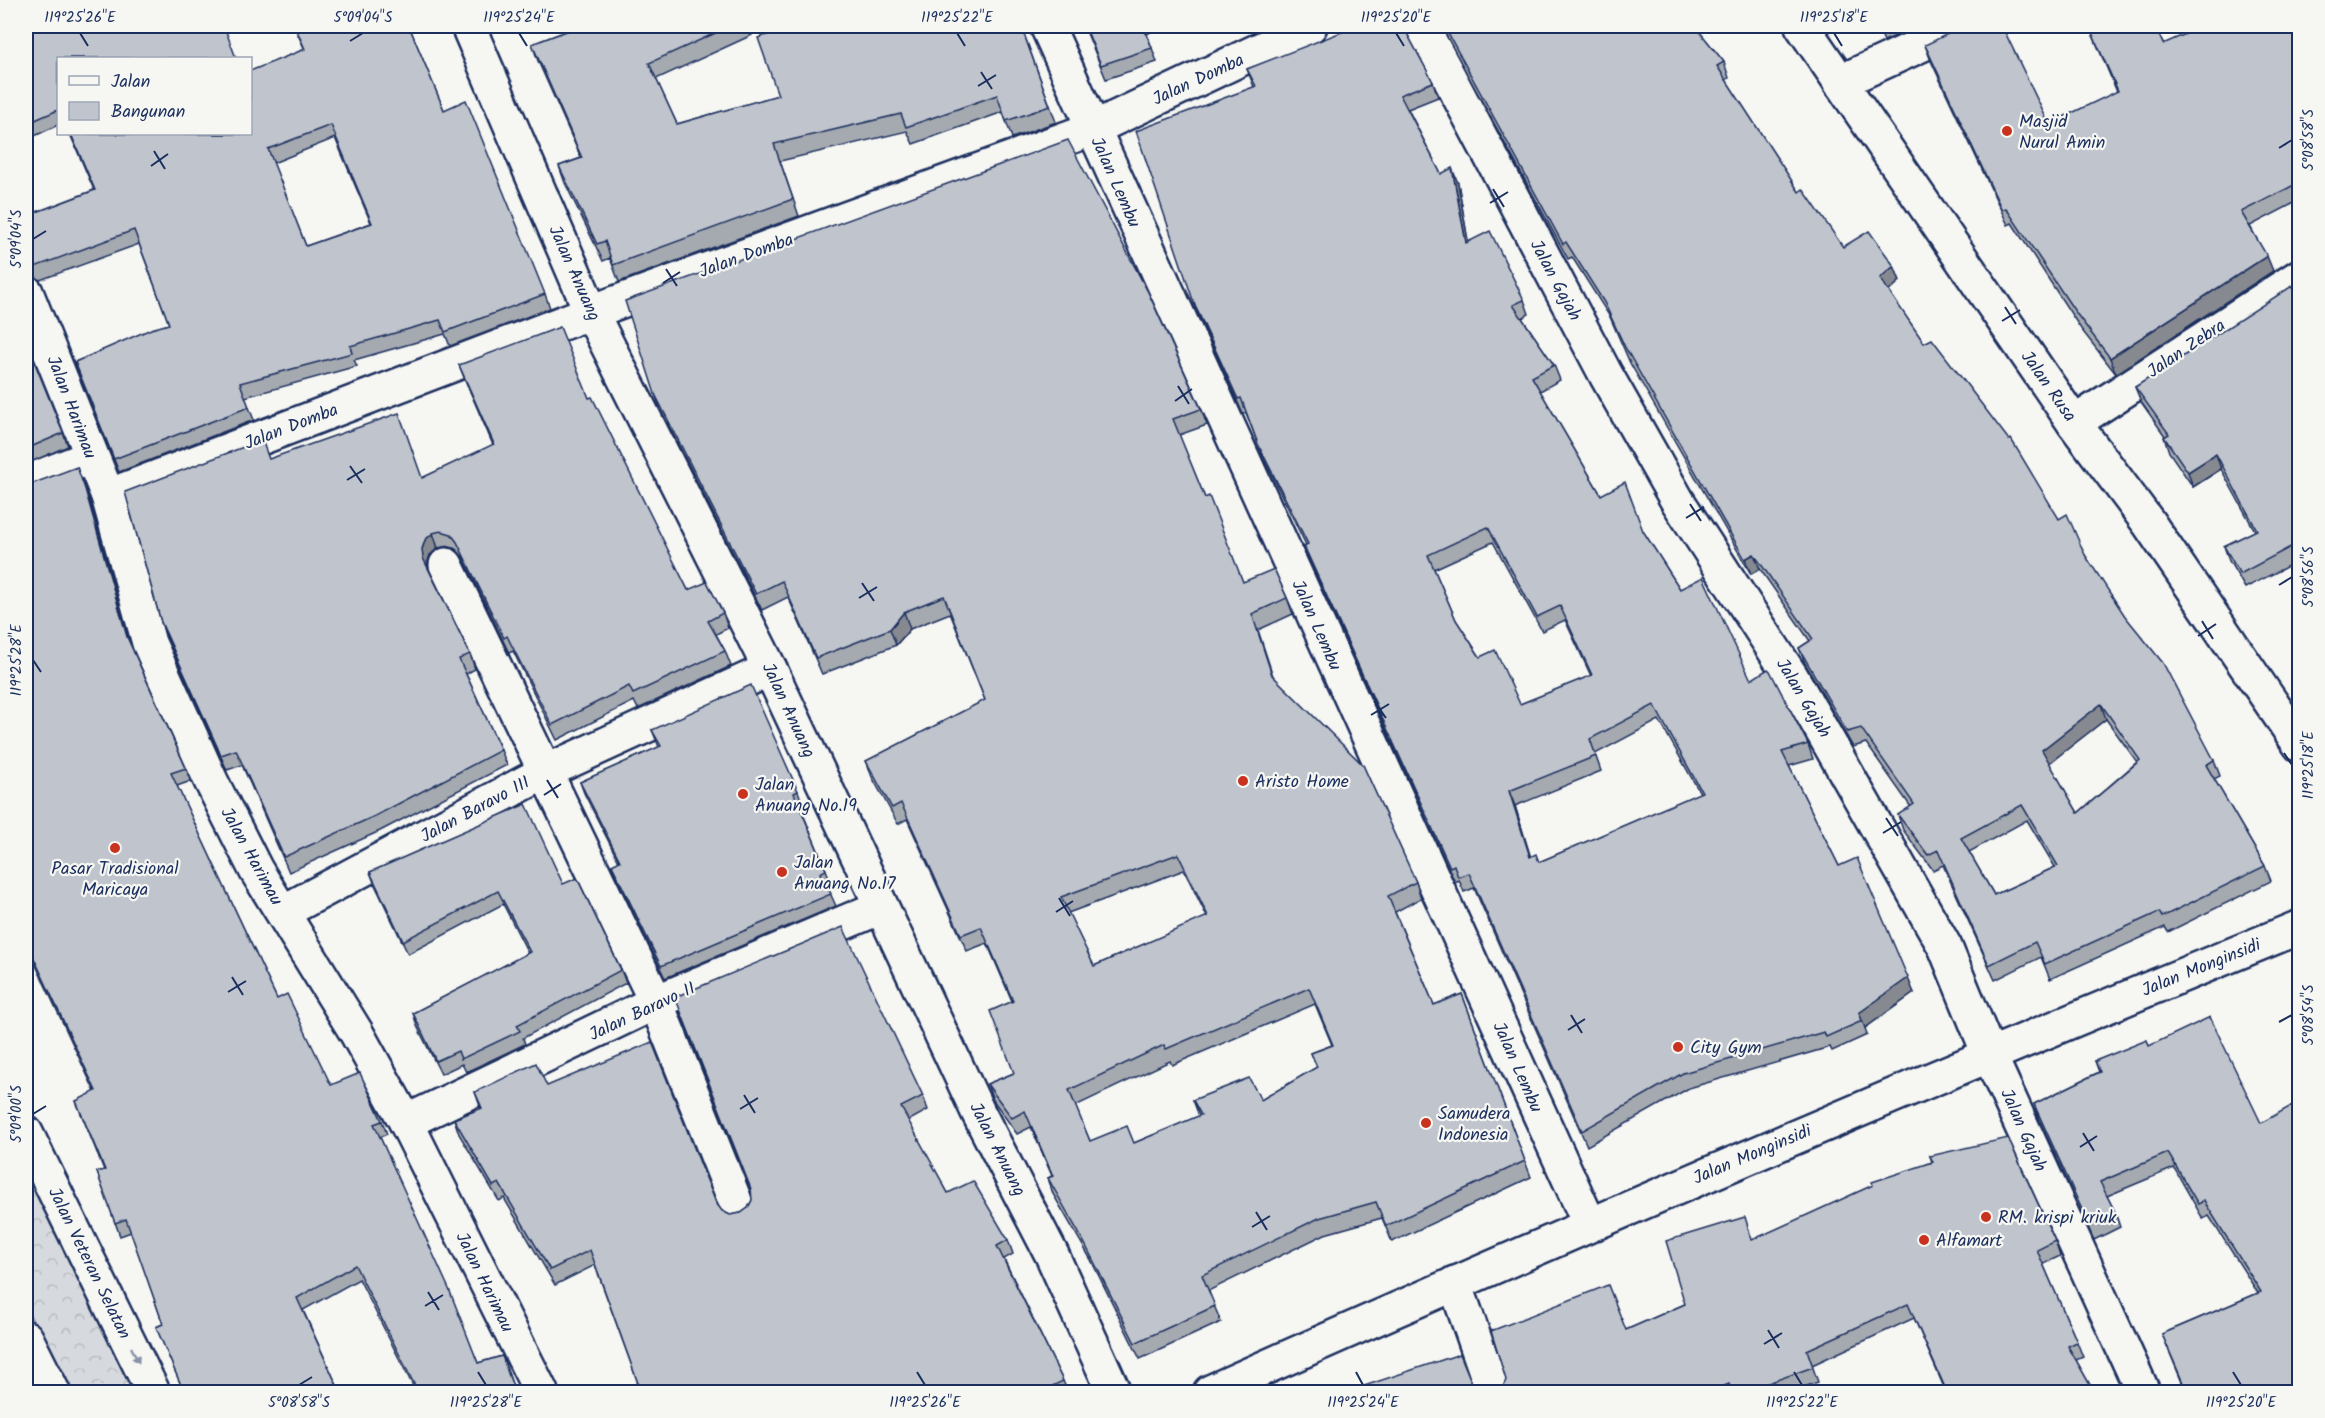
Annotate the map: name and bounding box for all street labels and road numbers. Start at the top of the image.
street label: Jalan Domba [1148,46,1249,114]
street label: Jalan Lembu [1082,132,1148,233]
street label: Jalan Anuang [540,221,608,326]
street label: Jalan Domba [695,226,798,287]
street label: Jalan Gajah [1521,235,1588,327]
street label: Jalan Zebra [2142,312,2232,386]
street label: Jalan Rusa [2012,345,2083,429]
street label: Jalan Harimau [38,352,104,464]
street label: Jalan Domba [240,396,343,459]
street label: Jalan Lembu [1283,575,1349,676]
street label: Jalan Gajah [1767,653,1838,744]
street label: Jalan Anuang [753,658,822,763]
street label: Jalan Baravo III [416,769,536,851]
street label: Jalan Harimau [212,802,290,912]
street label: Jalan Monginsidi [2138,931,2266,1005]
street label: Jalan Baravo II [584,975,701,1050]
street label: Jalan Lembu [1484,1017,1550,1118]
street label: Jalan Gajah [1991,1084,2054,1177]
street label: Jalan Anuang [961,1098,1033,1202]
street label: Jalan Monginsidi [1689,1117,1817,1193]
street label: Jalan Veteran Selatan [39,1183,138,1345]
street label: Jalan Harimau [447,1227,521,1338]

